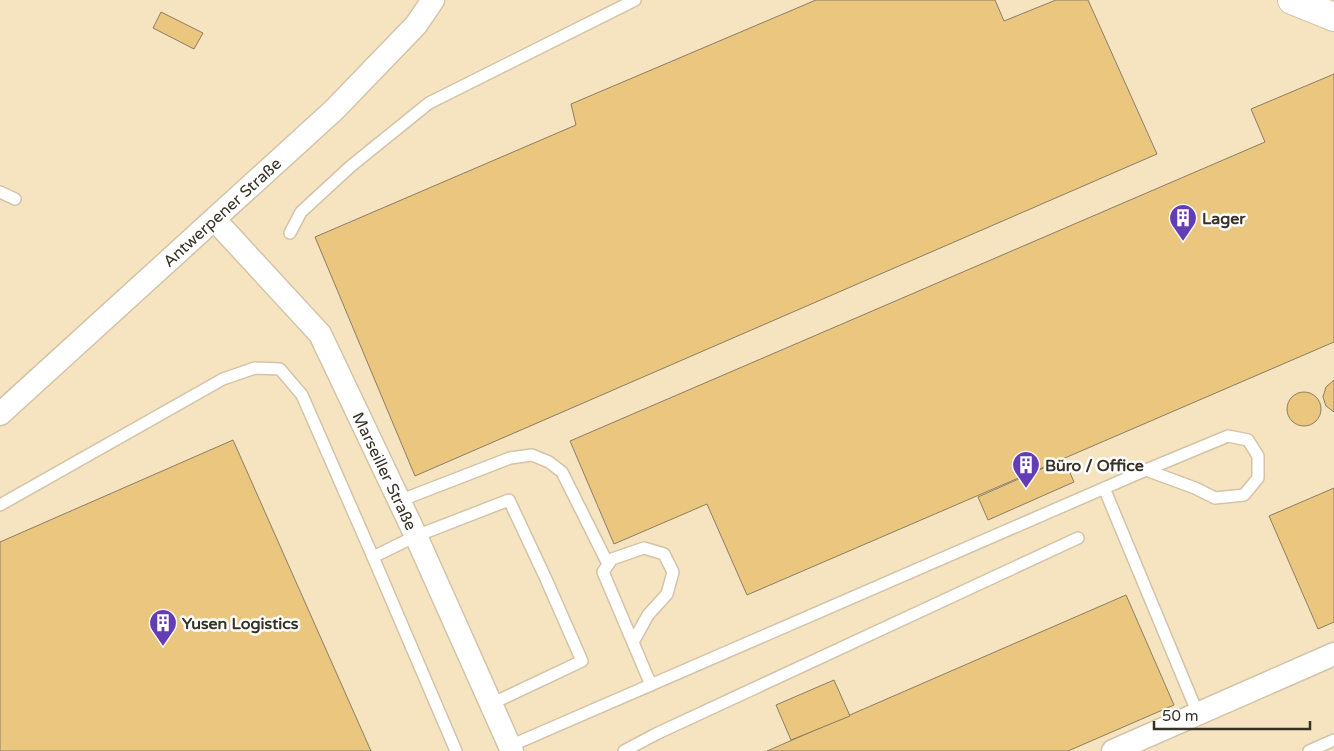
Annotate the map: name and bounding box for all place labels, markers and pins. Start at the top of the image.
building icon: Lager [1168,203,1198,242]
place label: Lager [1202,209,1246,229]
building icon: Büro / Office [1011,450,1041,489]
place label: Büro / Office [1045,456,1144,476]
building icon: Yusen Logistics [148,608,178,647]
place label: Yusen Logistics [182,614,299,634]

